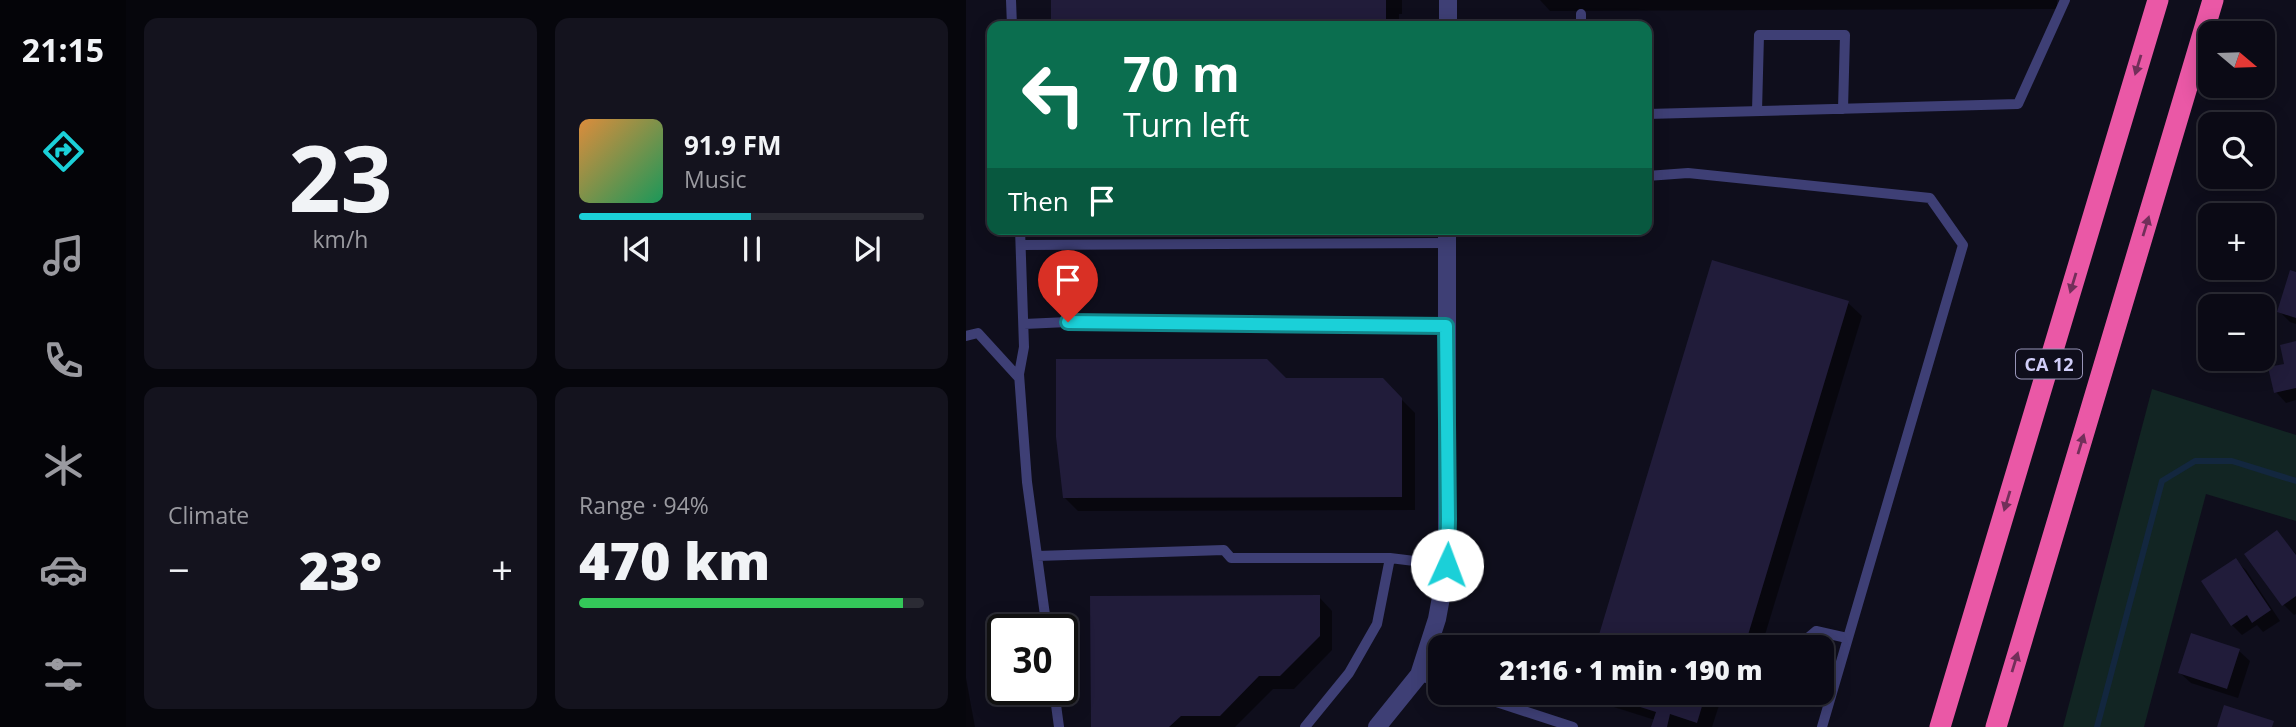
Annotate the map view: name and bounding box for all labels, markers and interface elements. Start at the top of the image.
north arrow [2198,21,2275,98]
map controls [2198,21,2275,371]
text: 21:15 [22,28,104,71]
text: 70 m [1123,40,1240,106]
icon: left [1008,49,1099,140]
one-way arrow [2133,55,2143,76]
text: Turn left [1123,103,1249,146]
button: search [2198,112,2275,189]
text: 23 [288,115,393,239]
icon: directions [39,127,88,176]
text: 91.9 FM [684,127,782,163]
text: Music [684,163,747,195]
icon: arrive [1083,182,1121,220]
text: Then [1008,183,1069,219]
button: + [2198,203,2275,280]
one-way arrow [2141,215,2151,236]
text: km/h [313,223,368,255]
icon: previous [618,230,656,268]
icon: pause [733,230,771,268]
icon: next [848,230,886,268]
icon: music [39,231,88,280]
pin [1038,250,1098,322]
icon: arrive [1049,261,1087,299]
one-way arrow [2067,273,2077,294]
button: − [2198,294,2275,371]
icon: phone [39,336,88,385]
road number: CA 12 [2016,350,2082,378]
one-way arrow [2076,433,2086,454]
icon: climate [39,441,88,490]
text: Range · 94% [579,489,709,521]
one-way arrow [2002,491,2012,512]
text: Climate [168,499,249,531]
text: 470 km [579,524,770,595]
position arrow [1410,528,1484,602]
text: 23° [299,534,382,605]
text: − [168,543,190,595]
text: + [491,543,513,595]
icon: car [39,545,88,594]
speed limit sign: 30 [987,614,1078,705]
icon: filters [39,650,88,699]
one-way arrow [2011,651,2021,672]
text: 21:16 · 1 min · 190 m [1500,652,1762,688]

